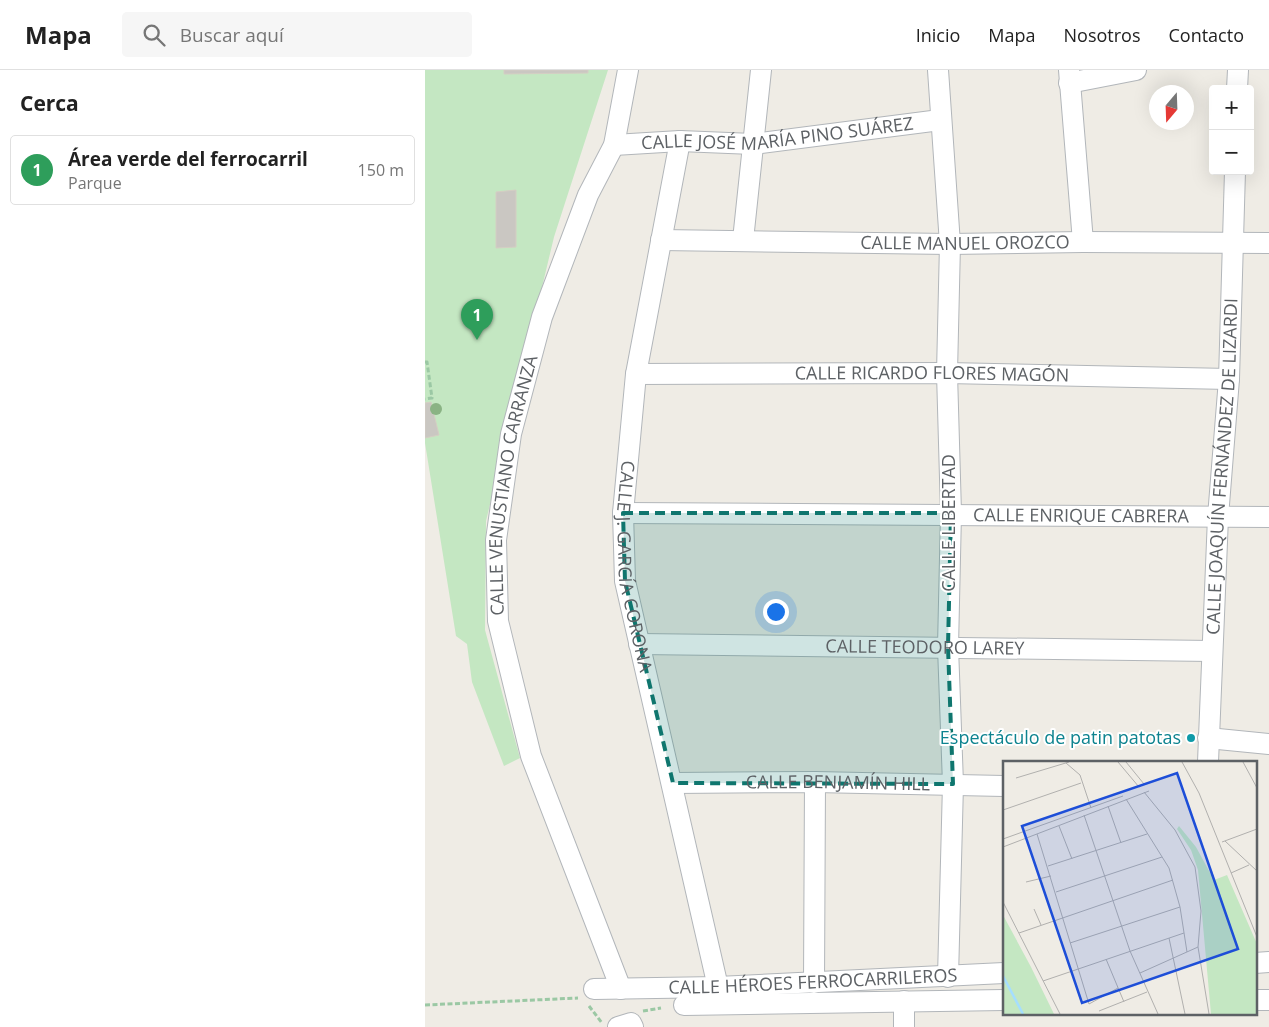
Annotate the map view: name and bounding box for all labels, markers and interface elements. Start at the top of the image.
search box [122,12,472,57]
text: Mapa [25,18,92,51]
icon: search [140,21,168,49]
text: Buscar aquí [180,22,284,48]
text: Inicio [916,23,960,47]
text: Mapa [988,23,1036,47]
text: Nosotros [1064,23,1141,47]
text: Contacto [1169,23,1244,47]
north arrow [1149,85,1194,130]
map controls [1209,85,1254,175]
button: + [1209,85,1254,130]
text: Cerca [20,89,79,117]
street label: CALLE JOSÉ MARÍA PINO SUÁREZ [640,111,915,155]
button: − [1209,130,1254,175]
text: Área verde del ferrocarril [68,146,308,172]
text: 1 [32,159,42,181]
text: 150 m [358,159,404,181]
text: Parque [68,172,122,194]
street label: CALLE MANUEL OROZCO [860,229,1070,255]
street label: CALLE JOAQUÍN FERNÁNDEZ DE LIZARDI [1200,298,1242,635]
pin: 1 [461,299,493,340]
street label: CALLE VENUSTIANO CARRANZA [483,352,543,616]
street label: CALLE RICARDO FLORES MAGÓN [795,360,1070,387]
street label: CALLE LIBERTAD [936,454,960,592]
street label: CALLE J. GARCÍA CORONA [612,459,659,675]
street label: CALLE ENRIQUE CABRERA [973,502,1190,528]
your location [763,599,789,625]
street label: CALLE TEODORO LAREY [825,633,1026,660]
place label: Espectáculo de patin patotas [940,725,1181,749]
marker: Espectáculo de patin patotas [1185,732,1197,744]
inset map [1003,761,1257,1014]
street label: CALLE BENJAMÍN HILL [746,769,930,795]
street label: CALLE HÉROES FERROCARRILEROS [668,962,958,999]

